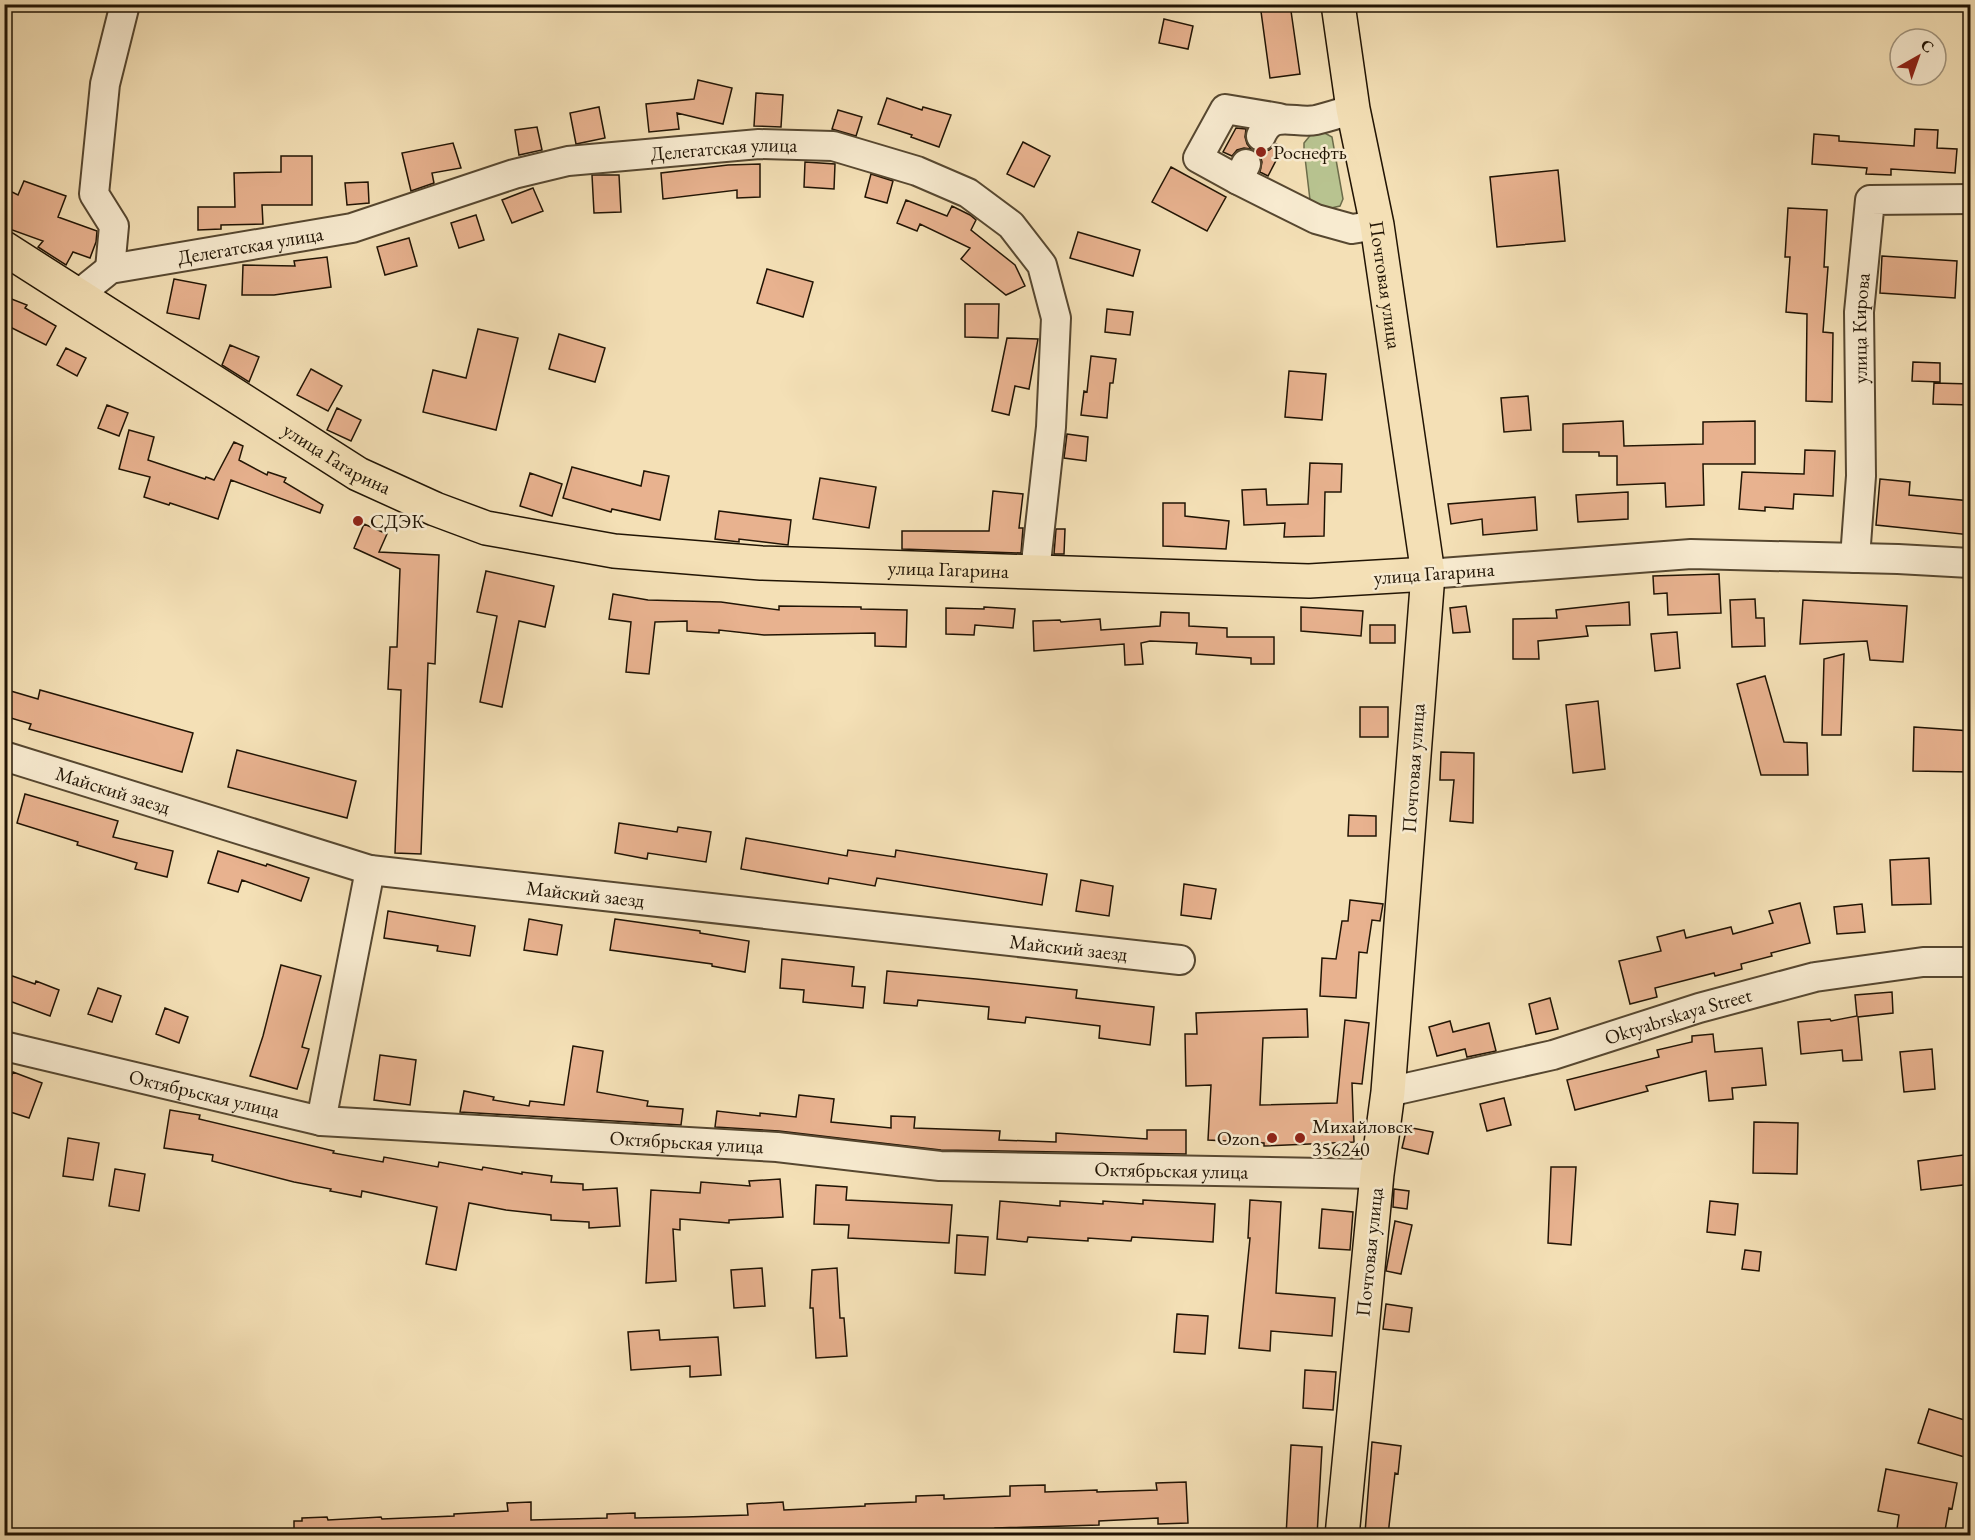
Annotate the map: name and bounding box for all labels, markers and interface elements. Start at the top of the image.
north arrow [1888,27,1948,87]
text: С [1916,34,1938,58]
street label: Делегатская улица [649,131,798,167]
place label: Роснефть [1273,139,1347,165]
marker: Роснефть [1254,145,1268,159]
street label: Почтовая улица [1364,219,1408,351]
street label: Делегатская улица [175,220,325,270]
street label: улица Кирова [1846,271,1876,384]
street label: улица Гагарина [278,416,395,500]
place label: СДЭК [370,508,425,534]
marker: СДЭК [351,514,365,528]
street label: улица Гагарина [887,554,1009,584]
street label: улица Гагарина [1373,556,1495,590]
street label: Почтовая улица [1396,702,1430,834]
street label: Майский заезд [52,760,173,820]
street label: Майский заезд [525,874,646,913]
street label: Майский заезд [1008,928,1129,967]
street label: Oktyabrskaya Street [1601,981,1755,1051]
street label: Октябрьская улица [126,1063,283,1124]
place label: Михайловск 356240 [1312,1113,1413,1162]
street label: Октябрьская улица [609,1124,764,1159]
place label: Ozon [1217,1125,1260,1151]
marker: Ozon [1265,1131,1279,1145]
marker: Михайловск 356240 [1293,1131,1307,1145]
street label: Октябрьская улица [1094,1156,1249,1185]
street label: Почтовая улица [1349,1186,1389,1318]

